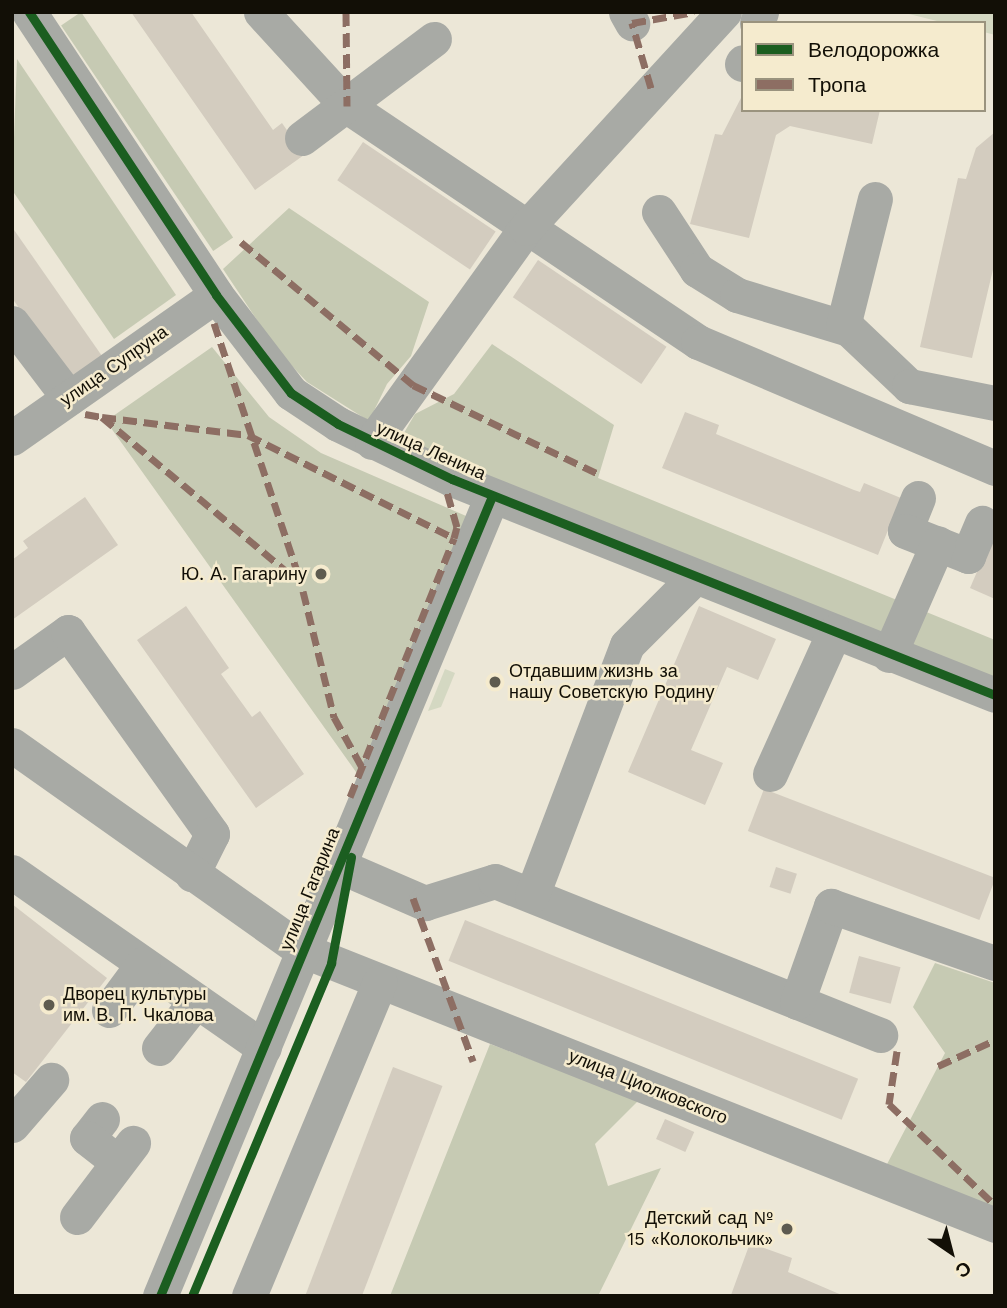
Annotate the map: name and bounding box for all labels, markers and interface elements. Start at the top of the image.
legend [741,21,986,112]
text: Велодорожка [808,37,939,62]
text: Тропа [808,72,866,97]
street label: улица Супруна [56,321,172,411]
street label: улица Ленина [373,417,489,485]
place label: Ю. А. Гагарину [181,563,307,585]
marker: Ю. А. Гагарину [313,566,329,582]
place label: Отдавшим жизнь за нашу Советскую Родину [509,661,714,704]
marker: Отдавшим жизнь за нашу Советскую Родину [487,674,503,690]
street label: улица Гагарина [276,824,344,954]
place label: Дворец культуры им. В. П. Чкалова [63,984,214,1026]
marker: Дворец культуры им. В. П. Чкалова [41,997,57,1013]
street label: улица Циолковского [565,1045,731,1129]
place label: Детский сад № 15 «Колокольчик» [627,1208,773,1250]
north arrow [916,1217,986,1287]
marker: Детский сад № 15 «Колокольчик» [779,1221,795,1237]
text: С [951,1256,976,1283]

